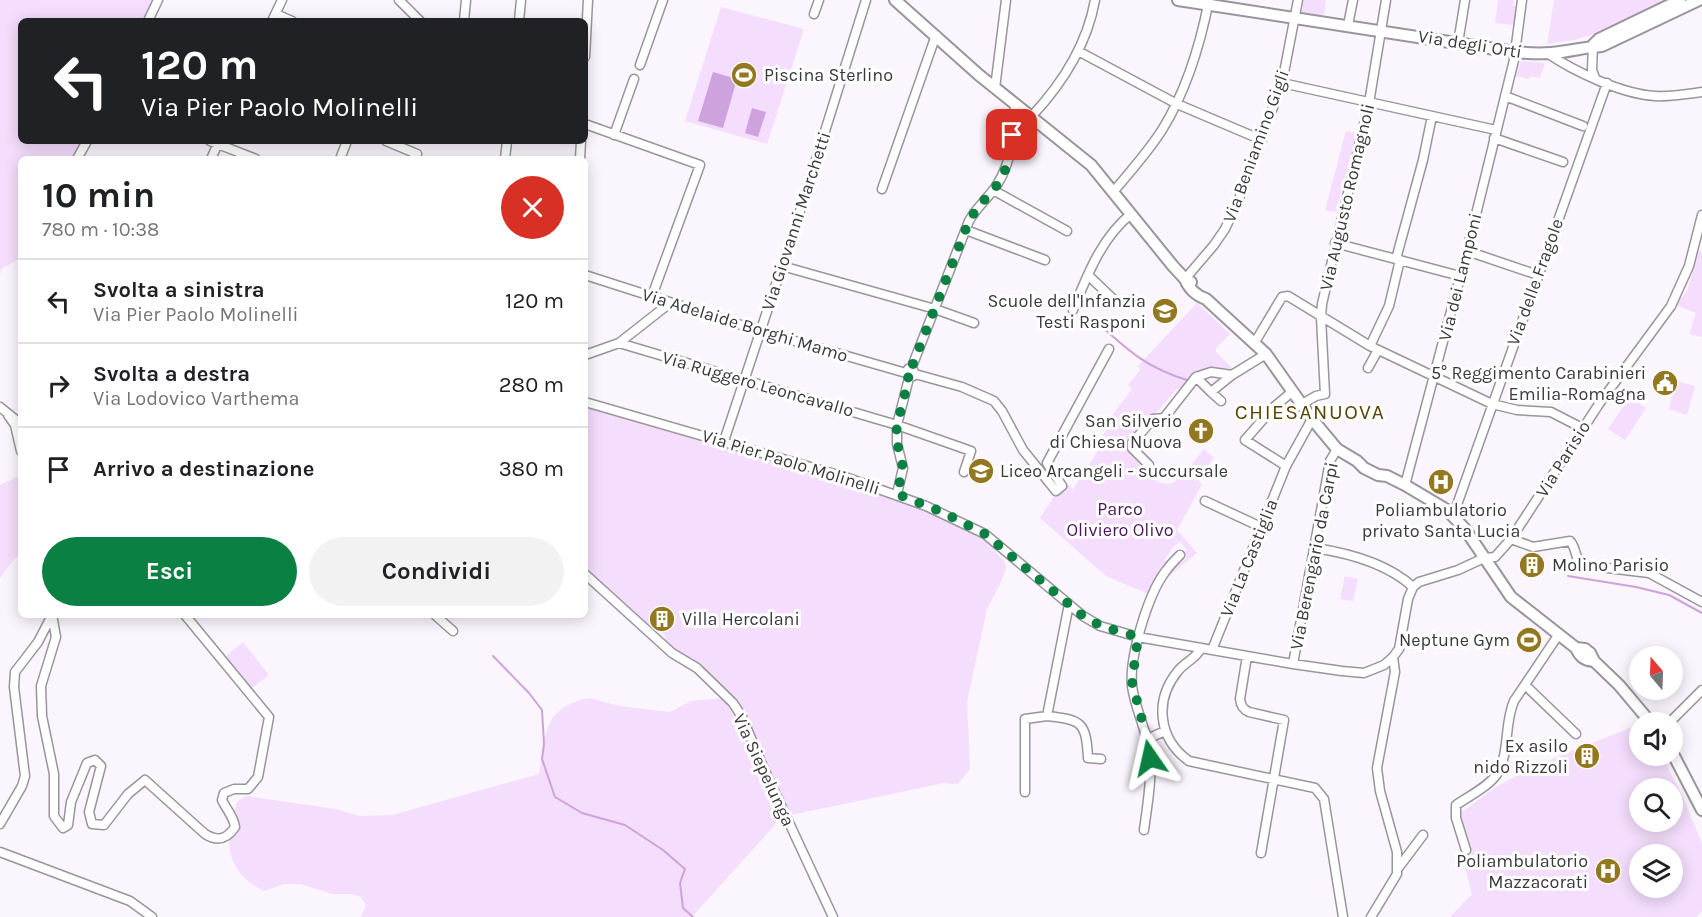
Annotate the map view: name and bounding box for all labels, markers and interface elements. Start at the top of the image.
street label: Via degli Orti [1417,25,1523,63]
text: 120 m [141,40,258,90]
icon: left [42,42,120,120]
sports icon: Piscina Sterlino [729,60,759,90]
place label: Piscina Sterlino [764,64,893,86]
street label: Via Beniamino Gigli [1218,67,1294,225]
text: Via Pier Paolo Molinelli [141,91,418,123]
street label: Via Augusto Romagnoli [1315,101,1379,293]
pin [986,109,1037,160]
icon: arrive [995,118,1028,151]
street label: Via Giovanni Marchetti [757,129,835,313]
text: 10 min [42,174,155,216]
button: close [501,176,564,239]
street label: Via dei Lamponi [1433,211,1487,343]
street label: Via delle Fragole [1502,216,1568,348]
text: 780 m · 10:38 [42,218,159,241]
text: Svolta a sinistra [93,277,265,303]
street label: Via Adelaide Borghi Mamo [639,283,851,367]
icon: left [42,285,75,318]
text: 120 m [505,288,564,314]
place label: Scuole dell'Infanzia Testi Rasponi [987,290,1146,333]
school or university icon: Scuole dell'Infanzia Testi Rasponi [1150,296,1180,326]
text: Via Pier Paolo Molinelli [93,303,298,326]
street label: Via Ruggero Leoncavallo [660,346,856,422]
text: Svolta a destra [93,361,250,387]
place label: 5° Reggimento Carabinieri Emilia-Romagna [1431,362,1646,405]
public building icon: 5° Reggimento Carabinieri Emilia-Romagna [1650,368,1680,398]
icon: right [42,369,75,402]
text: 280 m [499,372,564,398]
text: Via Lodovico Varthema [93,387,299,410]
district label: CHIESANUOVA [1235,400,1385,424]
place label: San Silverio di Chiesa Nuova [1050,410,1182,453]
church icon: San Silverio di Chiesa Nuova [1186,416,1216,446]
street label: Via Parisio [1531,417,1595,501]
street label: Via Pier Paolo Molinelli [699,424,883,500]
icon: arrive [42,453,75,486]
text: Arrivo a destinazione [93,456,314,482]
text: 380 m [499,456,564,482]
school or university icon: Liceo Arcangeli - succursale [966,456,996,486]
place label: Liceo Arcangeli - succursale [1000,460,1228,482]
street label: Via Berengario da Carpi [1285,460,1343,652]
hospital icon: Poliambulatorio privato Santa Lucia [1426,467,1456,497]
street label: Via La Castiglia [1215,496,1283,620]
park label: Parco Oliviero Olivo [1066,498,1174,541]
place label: Poliambulatorio privato Santa Lucia [1362,499,1520,542]
button: Esci [42,537,297,606]
button: Condividi [309,537,564,606]
building icon: Molino Parisio [1517,550,1547,580]
place label: Molino Parisio [1552,554,1669,576]
building icon: Villa Hercolani [647,604,677,634]
place label: Villa Hercolani [682,608,800,630]
sports icon: Neptune Gym [1514,625,1544,655]
place label: Neptune Gym [1399,629,1510,651]
north arrow [1629,646,1683,700]
map controls [1629,646,1683,898]
street label: Via Siepelunga [728,710,800,830]
button: sound [1629,712,1683,766]
position arrow [1118,726,1182,790]
place label: Ex asilo nido Rizzoli [1473,735,1568,778]
building icon: Ex asilo nido Rizzoli [1572,741,1602,771]
button: search [1629,778,1683,832]
button: layers [1629,844,1683,898]
place label: Poliambulatorio Mazzacorati [1456,850,1588,893]
hospital icon: Poliambulatorio Mazzacorati [1593,856,1623,886]

